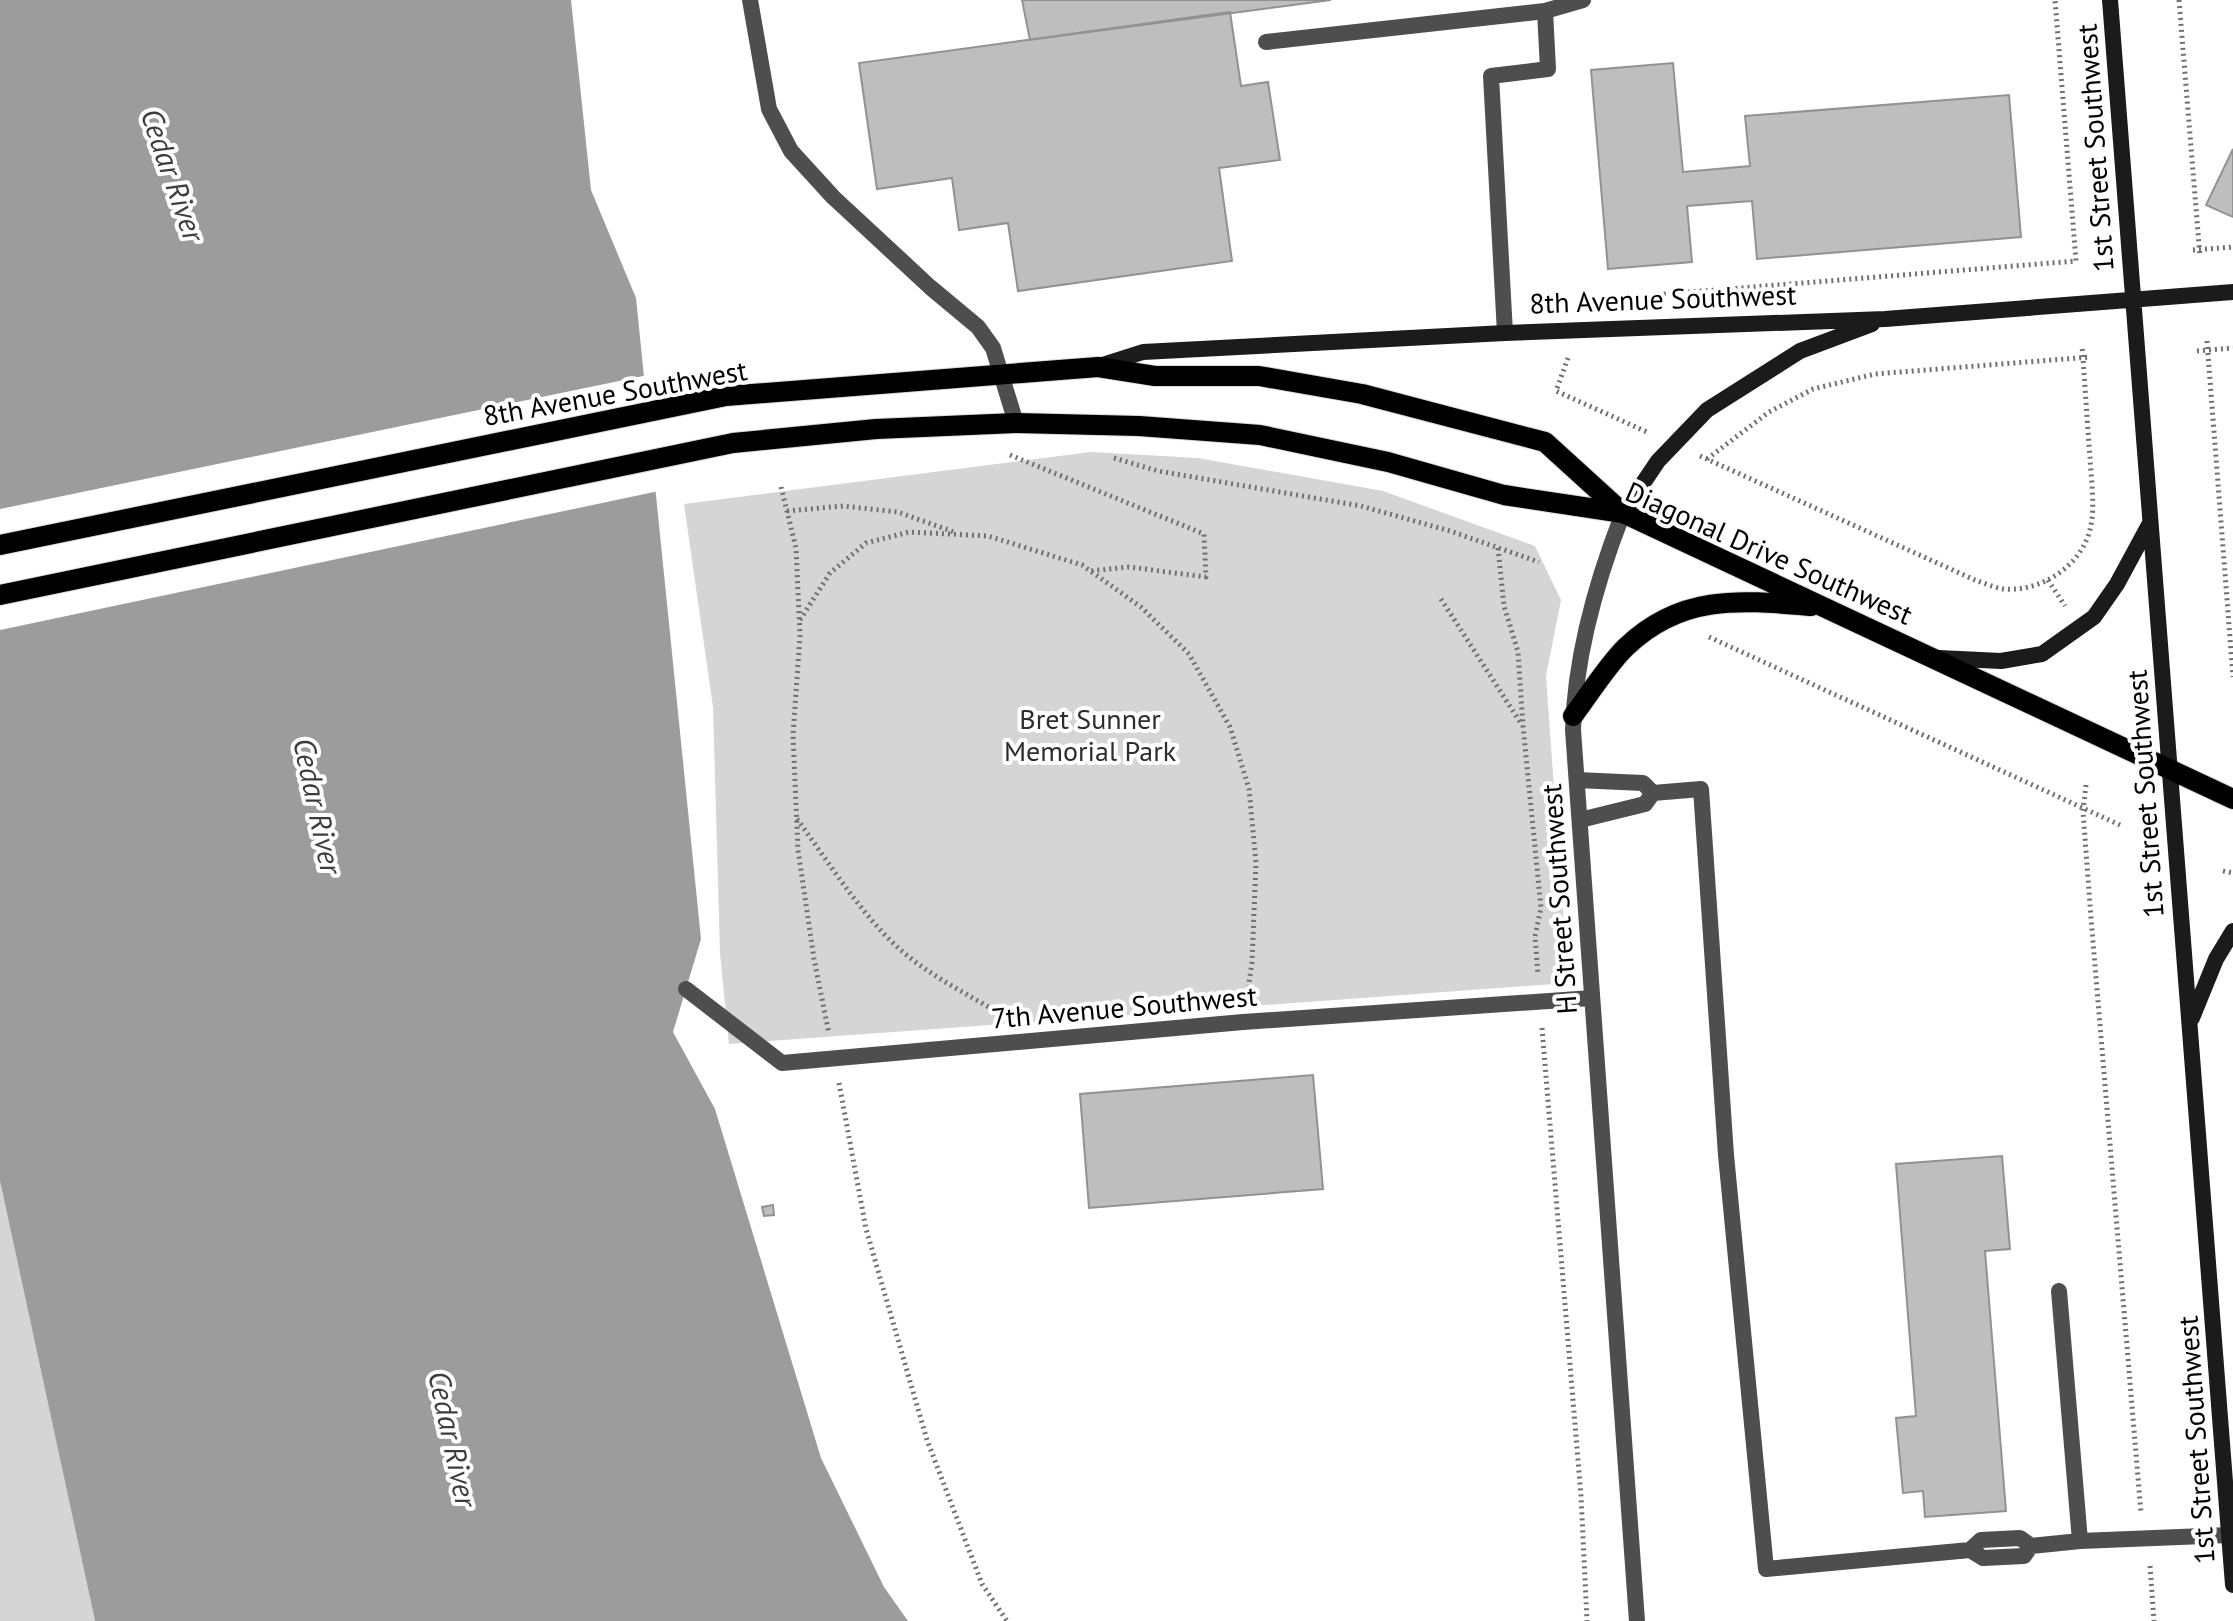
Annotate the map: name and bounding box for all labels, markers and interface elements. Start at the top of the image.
street label: 1st Street Southwest [2067,22,2122,273]
water label: Cedar River [133,103,215,248]
street label: 8th Avenue Southwest [1529,275,1798,322]
street label: 8th Avenue Southwest [480,351,750,434]
street label: Diagonal Drive Southwest [1620,473,1919,633]
street label: 1st Street Southwest [2117,668,2172,919]
park label: Bret Sunner Memorial Park [1004,700,1177,769]
water label: Cedar River [285,734,352,879]
street label: H Street Southwest [1532,782,1585,1015]
street label: 7th Avenue Southwest [990,976,1259,1037]
street label: 1st Street Southwest [2168,1314,2223,1565]
water label: Cedar River [420,1367,487,1512]

